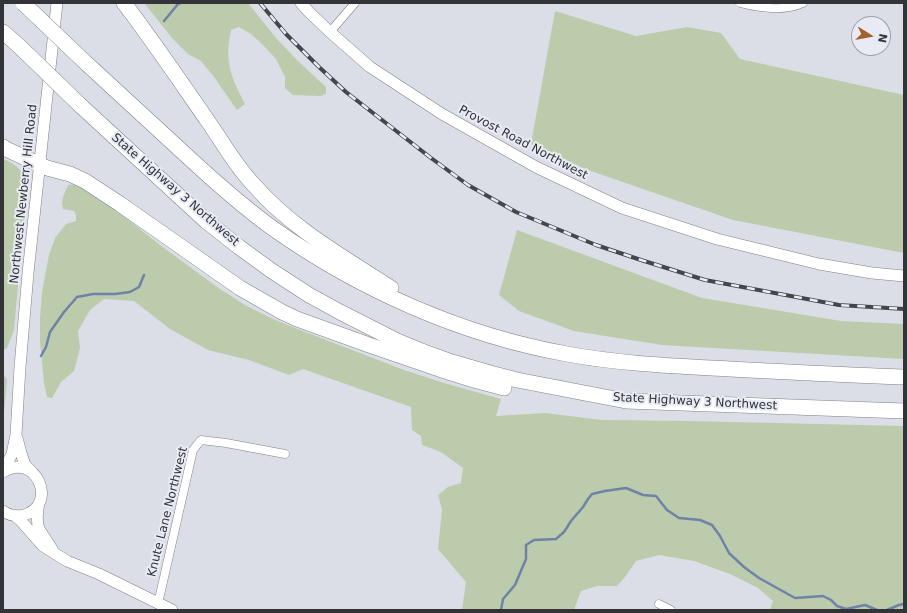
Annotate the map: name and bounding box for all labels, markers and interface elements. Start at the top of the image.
north arrow [851,16,891,56]
text: N [875,32,890,44]
street label: Provost Road Northwest [456,103,590,183]
street label: Northwest Newberry Hill Road [7,104,41,284]
street label: State Highway 3 Northwest [108,131,242,249]
street label: State Highway 3 Northwest [613,391,777,413]
street label: Knute Lane Northwest [145,445,191,579]

